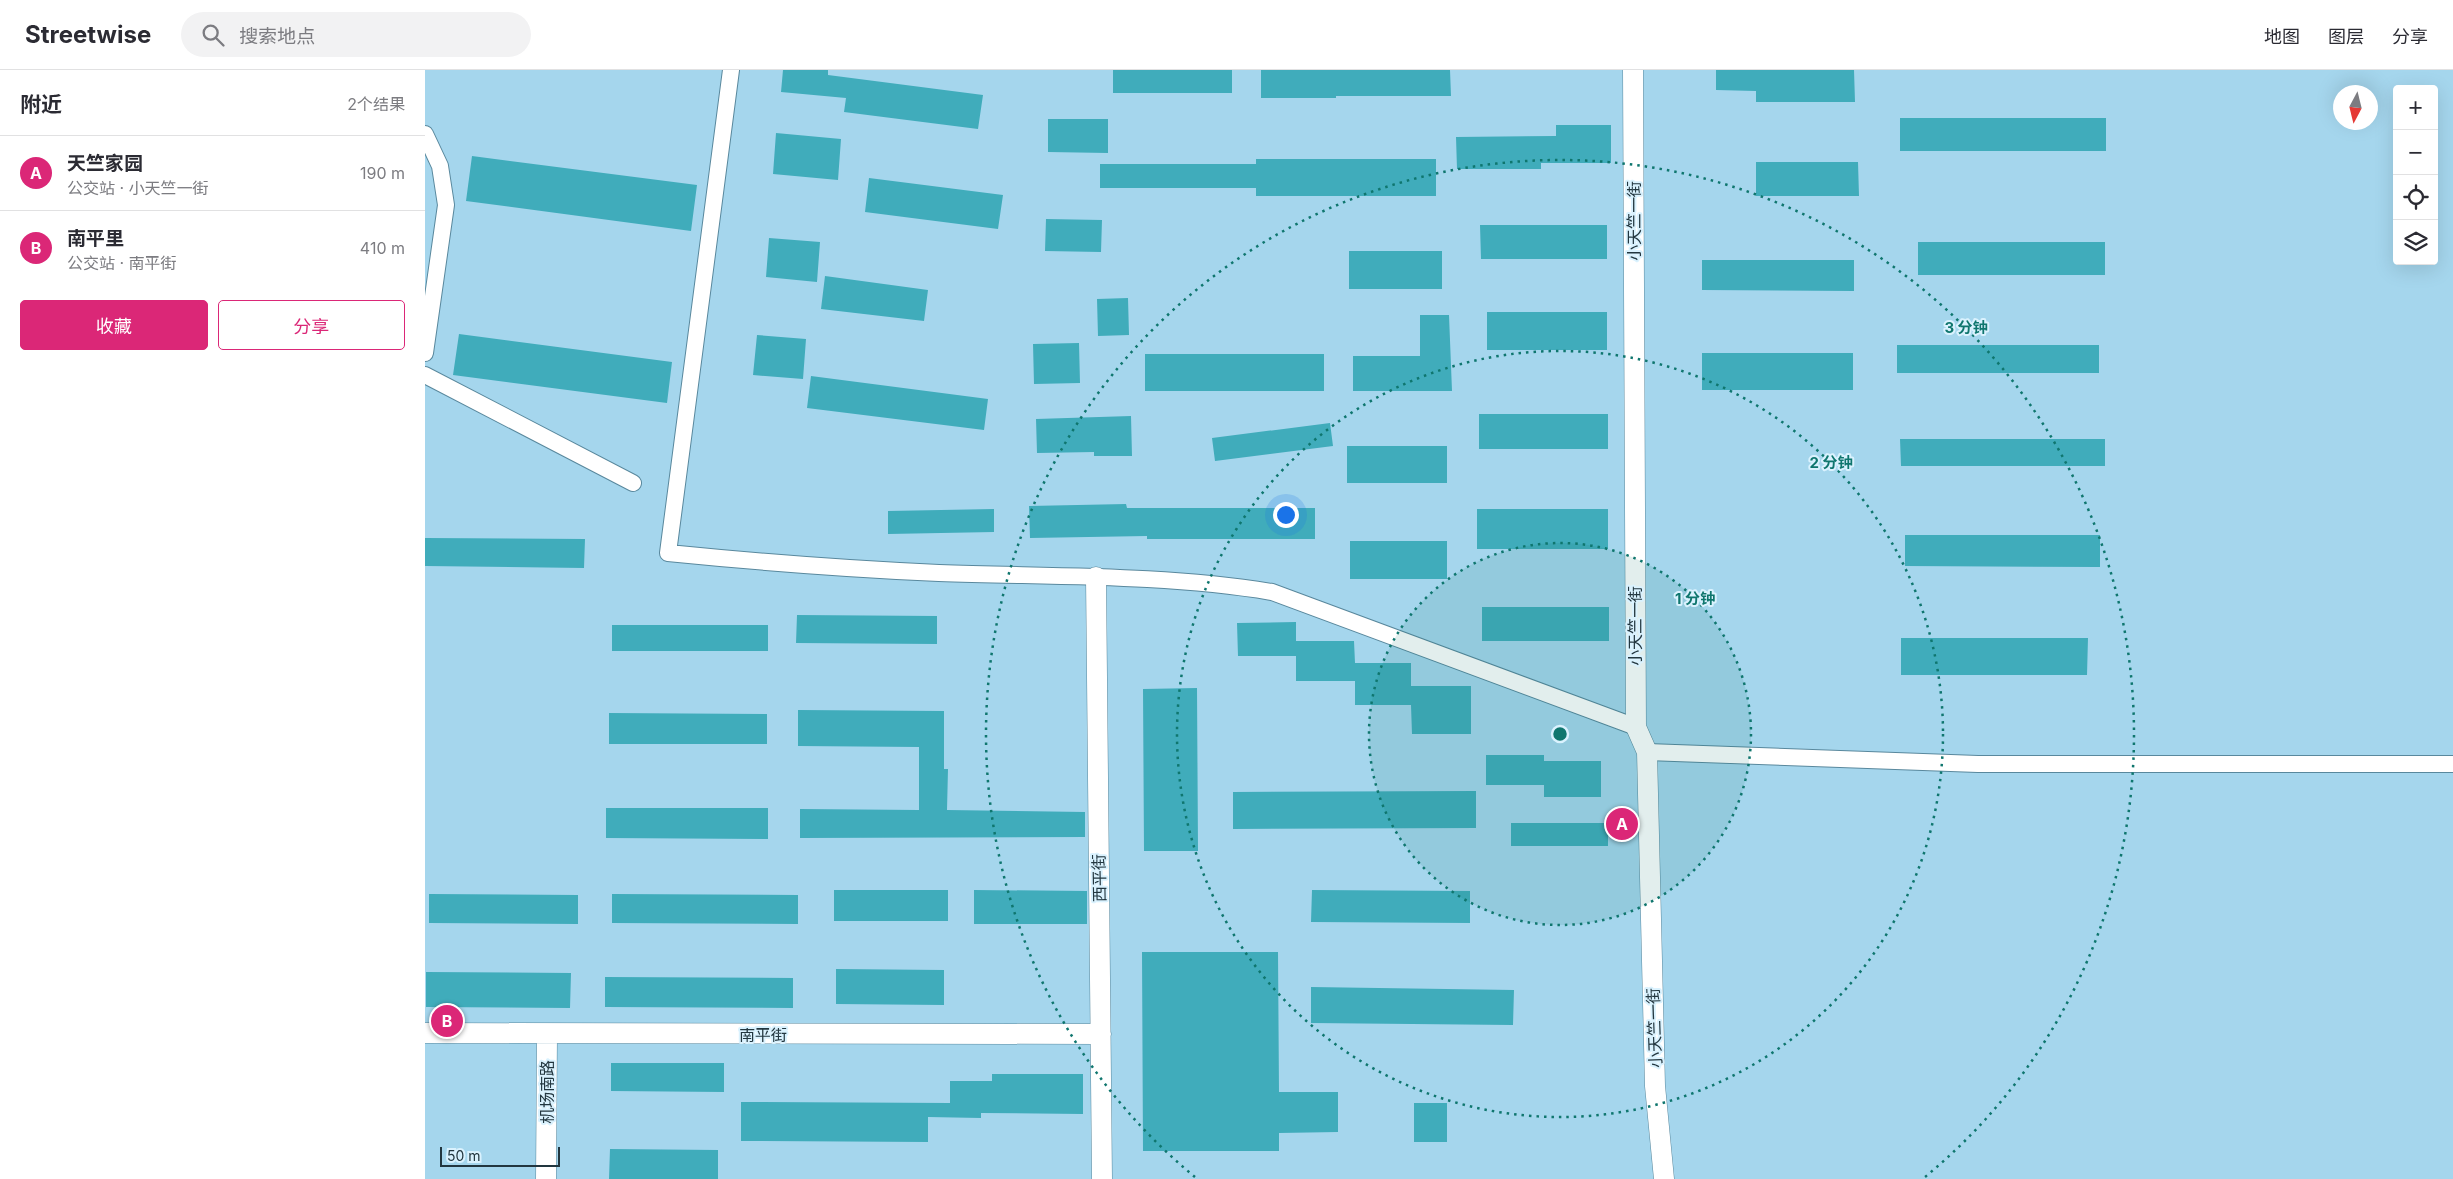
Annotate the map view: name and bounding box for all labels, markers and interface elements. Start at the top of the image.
search box [181,12,531,57]
text: Streetwise [25,20,151,49]
icon: search [199,21,227,49]
text: 搜索地点 [239,25,315,48]
text: 地图 [2264,26,2300,47]
text: 图层 [2328,26,2364,47]
text: 分享 [2392,26,2428,47]
north arrow [2333,85,2378,130]
map controls [2393,85,2438,265]
button: + [2393,85,2438,130]
text: 附近 [20,92,62,117]
text: 2个结果 [347,94,405,114]
button: − [2393,130,2438,175]
text: 天竺家园 [67,152,143,175]
text: A [30,163,42,183]
text: 190 m [360,163,405,183]
button: locate [2393,175,2438,220]
text: 公交站 · 小天竺一街 [67,178,209,198]
street label: 小天竺一街 [1624,181,1644,261]
button: layers [2393,220,2438,265]
text: 南平里 [67,227,124,250]
text: B [31,238,41,258]
text: 410 m [360,238,405,258]
text: 公交站 · 南平街 [67,253,177,273]
button: 收藏 [20,300,208,350]
button: 分享 [218,300,405,350]
text: 3 分钟 [1944,318,1988,337]
text: 2 分钟 [1809,453,1853,472]
your location [1273,502,1299,528]
street label: 小天竺一街 [1625,586,1645,666]
text: 1 分钟 [1675,589,1715,608]
centre of rings [1551,725,1569,743]
pin: A [1606,805,1638,843]
street label: 西平街 [1089,854,1109,902]
street label: 小天竺一街 [1643,988,1665,1068]
pin: B [431,1002,463,1040]
street label: 南平街 [739,1025,787,1045]
street label: 机场南路 [537,1060,557,1124]
scale bar [440,1144,560,1167]
text: 50 m [447,1147,481,1164]

